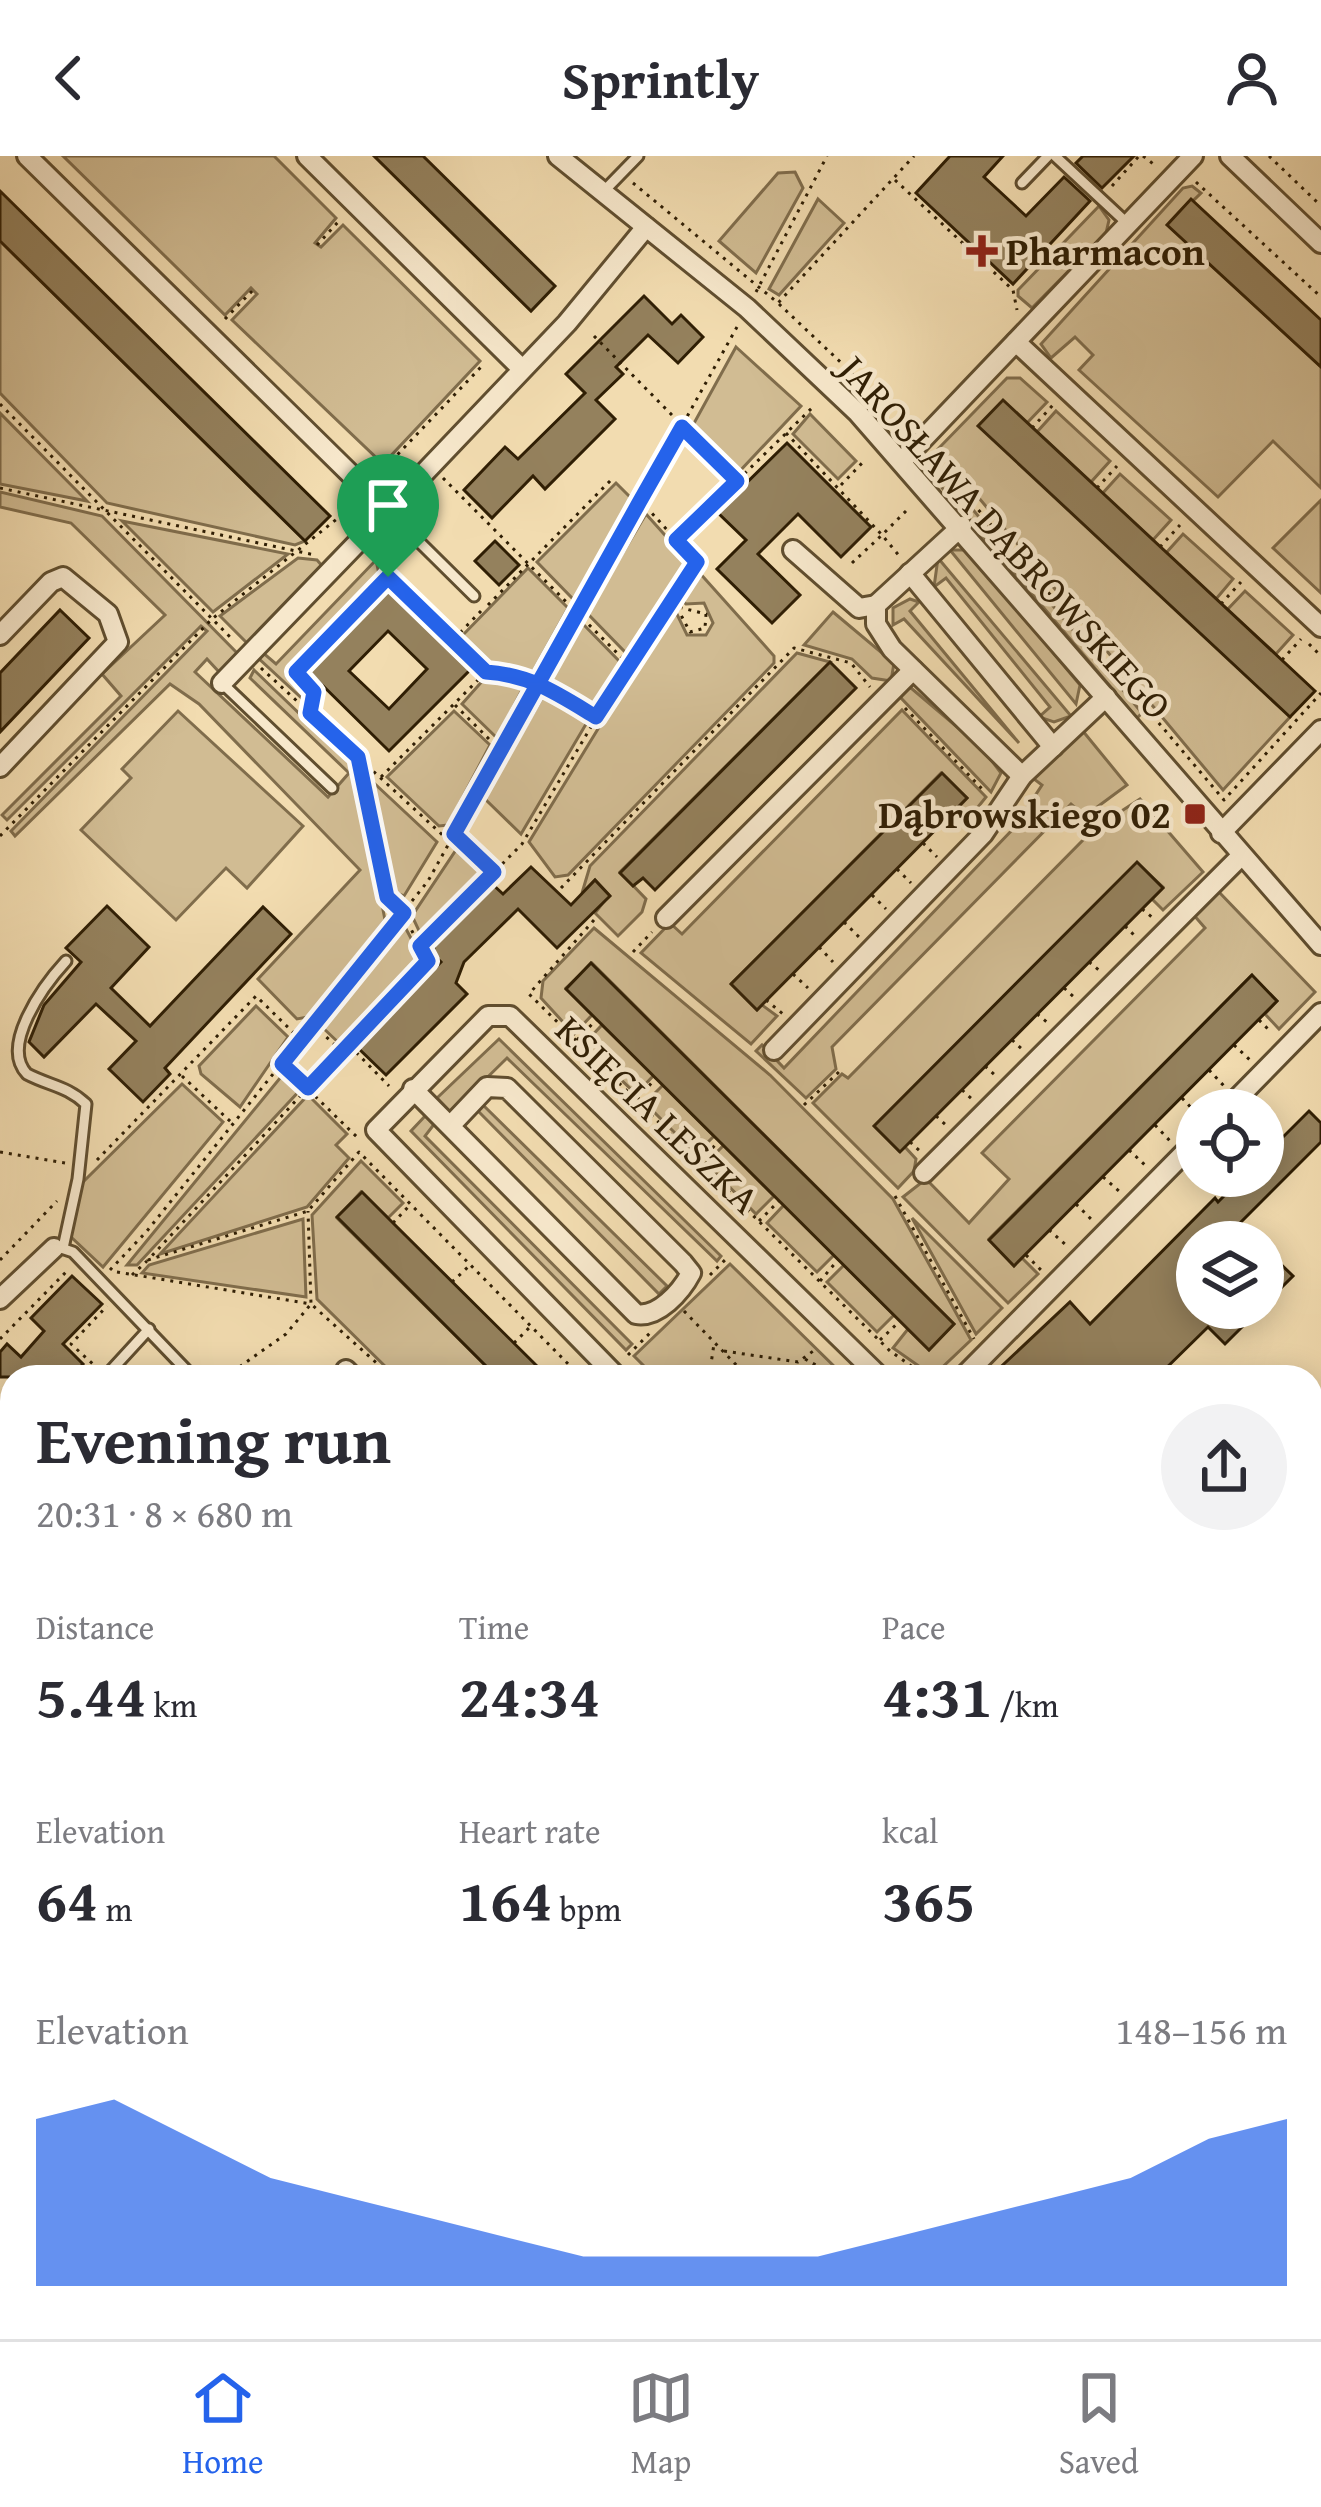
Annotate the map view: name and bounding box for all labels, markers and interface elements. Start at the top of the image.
text: Sprintly [562,39,759,118]
icon: back [36,45,102,111]
icon: person [1219,45,1285,111]
place label: Pharmacon [1006,222,1205,279]
marker: Pharmacon [969,238,995,264]
street label: JAROSŁAWA DĄBROWSKIEGO [824,338,1186,732]
pin [337,454,439,577]
icon: arrive [355,472,421,538]
place label: Dąbrowskiego 02 [878,785,1171,842]
marker: Dąbrowskiego 02 [1182,801,1208,827]
street label: KSIĘCIA LESZKA [543,1001,774,1226]
map controls [1176,1089,1284,1329]
button: locate [1176,1089,1284,1197]
button: layers [1176,1221,1284,1329]
text: Evening run [36,1390,391,1487]
button: share [1161,1404,1287,1530]
text: 20:31 · 8 × 680 m [36,1484,293,1541]
text: Distance [36,1603,154,1651]
text: Time [459,1603,529,1651]
text: Pace [882,1603,945,1651]
text: 5.44 [36,1651,146,1739]
text: 24:34 [459,1651,600,1739]
text: 4:31 [882,1651,992,1739]
text: km [146,1681,197,1729]
text: /km [992,1681,1059,1729]
text: Elevation [36,1807,165,1855]
text: Heart rate [459,1807,601,1855]
text: kcal [882,1807,938,1855]
text: 64 [36,1855,98,1943]
text: 164 [459,1855,552,1943]
text: 365 [882,1855,975,1943]
text: m [98,1885,132,1933]
text: bpm [552,1885,621,1933]
text: Elevation [36,2001,189,2058]
text: 148–156 m [1115,2001,1287,2058]
tab: Home [182,2365,263,2485]
tab: Map [628,2365,694,2485]
tab: Saved [1059,2365,1139,2485]

